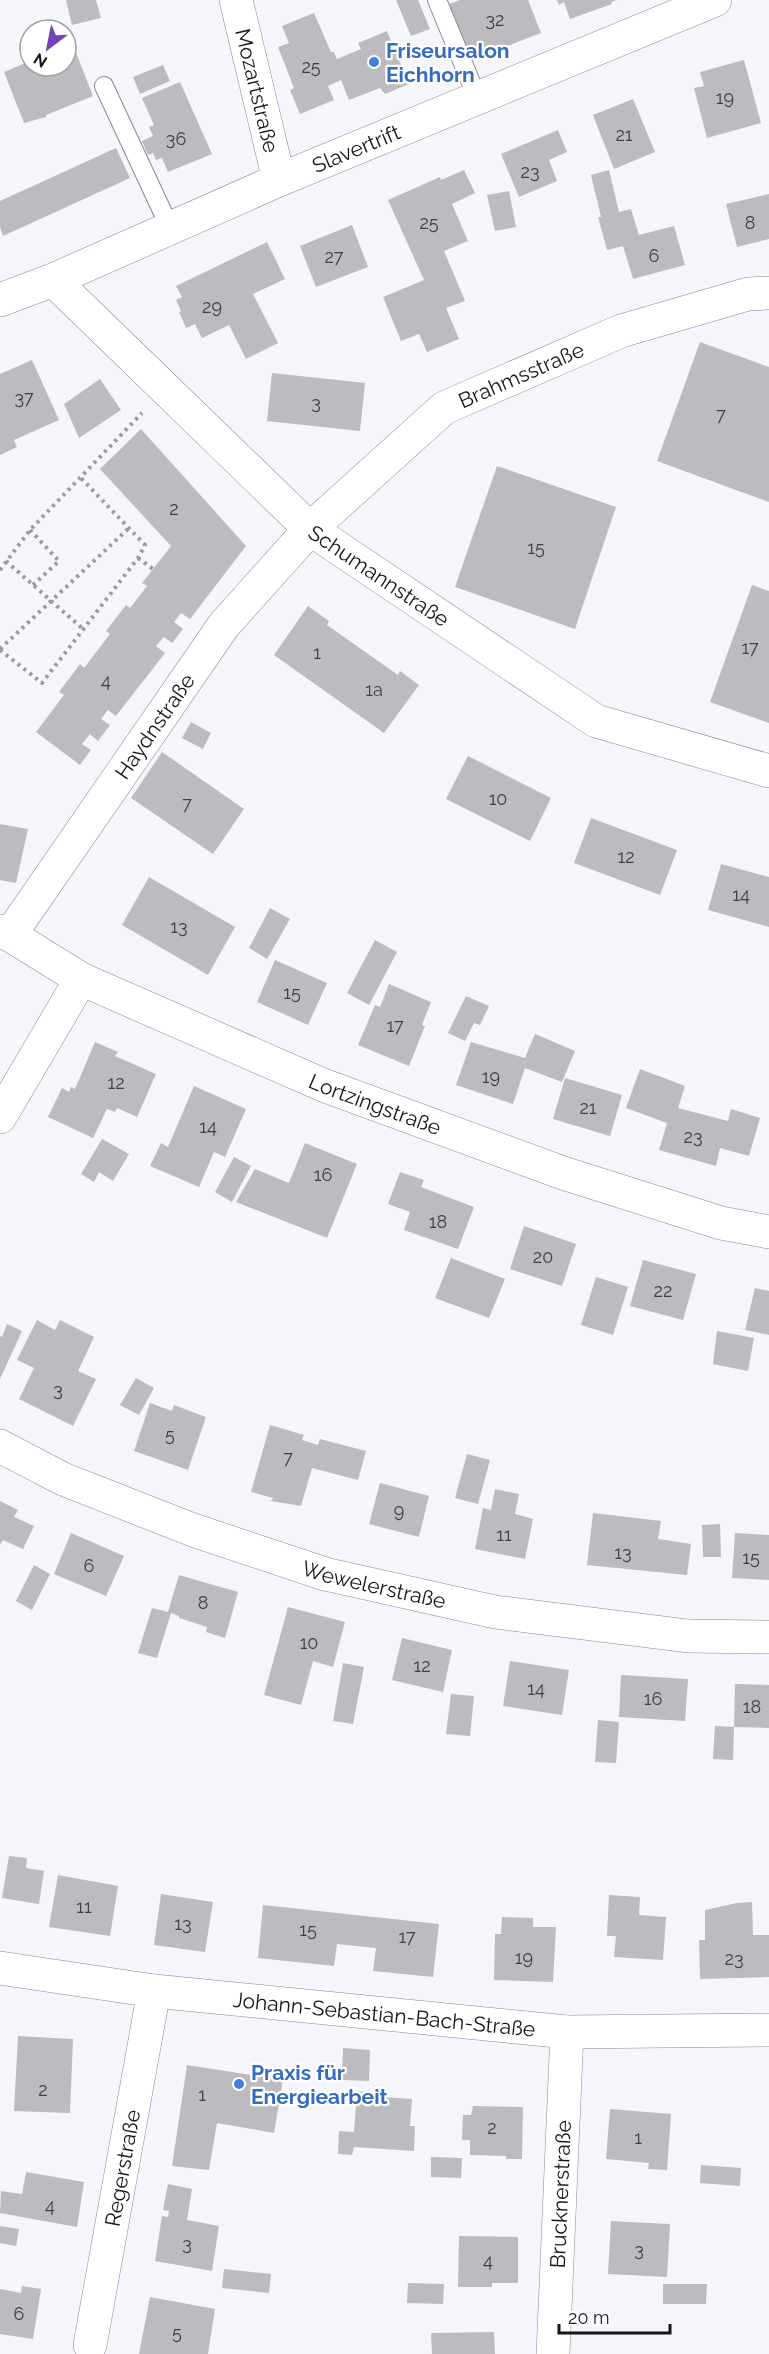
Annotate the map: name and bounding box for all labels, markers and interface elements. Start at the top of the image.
house number: 32 [486,9,505,30]
north arrow [18,18,78,78]
street label: Mozartstraße [231,26,284,155]
place label: Friseursalon Eichhorn [386,38,510,87]
text: N [30,49,51,72]
marker: Friseursalon Eichhorn [367,55,381,69]
house number: 25 [301,56,321,77]
house number: 19 [716,87,734,108]
street label: Slavertrift [308,119,404,178]
house number: 21 [615,124,633,145]
house number: 36 [166,128,186,149]
house number: 23 [521,161,540,182]
house number: 25 [419,212,439,233]
house number: 8 [745,212,755,233]
house number: 6 [649,245,660,266]
house number: 27 [324,246,344,267]
house number: 29 [202,296,222,317]
street label: Brahmsstraße [454,336,588,413]
house number: 37 [14,387,34,408]
house number: 3 [311,392,321,413]
house number: 7 [716,404,726,425]
house number: 2 [169,498,179,519]
street label: Schumannstraße [304,519,454,631]
house number: 15 [527,537,545,558]
house number: 17 [741,637,759,658]
house number: 1 [313,642,321,663]
street label: Haydnstraße [109,668,199,784]
house number: 4 [101,670,111,691]
house number: 1a [365,679,383,700]
house number: 10 [489,788,507,809]
house number: 7 [182,793,192,814]
house number: 12 [617,846,635,867]
house number: 14 [732,884,750,905]
house number: 13 [170,916,188,937]
house number: 15 [283,982,301,1003]
house number: 17 [386,1015,404,1036]
house number: 19 [482,1066,500,1087]
street label: Lortzingstraße [305,1068,445,1140]
house number: 12 [107,1072,125,1093]
house number: 21 [579,1097,597,1118]
house number: 14 [199,1116,217,1137]
house number: 23 [684,1126,703,1147]
house number: 16 [314,1164,332,1185]
house number: 18 [429,1211,447,1232]
house number: 20 [533,1246,553,1267]
house number: 22 [654,1280,672,1301]
house number: 3 [53,1379,63,1400]
house number: 5 [165,1424,175,1445]
house number: 7 [283,1447,293,1468]
house number: 9 [394,1500,404,1521]
house number: 11 [496,1524,512,1545]
house number: 13 [614,1542,632,1563]
house number: 15 [742,1547,760,1568]
house number: 6 [84,1555,95,1576]
street label: Wewelerstraße [299,1555,448,1613]
house number: 8 [198,1592,208,1613]
house number: 10 [300,1632,318,1653]
house number: 12 [413,1655,431,1676]
house number: 14 [527,1678,545,1699]
house number: 16 [644,1688,662,1709]
house number: 18 [743,1696,761,1717]
house number: 11 [76,1896,92,1917]
house number: 13 [174,1913,192,1934]
house number: 15 [299,1919,317,1940]
house number: 17 [398,1926,416,1947]
house number: 19 [515,1947,533,1968]
house number: 23 [725,1948,744,1969]
street label: Johann-Sebastian-Bach-Straße [232,1986,537,2041]
place label: Praxis für Energiearbeit [251,2060,388,2109]
marker: Praxis für Energiearbeit [232,2077,246,2091]
house number: 2 [38,2079,48,2100]
house number: 1 [198,2084,206,2105]
street label: Regerstraße [99,2107,145,2228]
house number: 2 [487,2117,497,2138]
street label: Brucknerstraße [544,2119,576,2269]
house number: 1 [634,2127,642,2148]
house number: 4 [45,2195,55,2216]
house number: 3 [182,2233,192,2254]
house number: 3 [634,2239,644,2260]
house number: 4 [483,2250,493,2271]
scale bar [559,2297,670,2335]
house number: 6 [14,2303,25,2324]
text: 20 m [568,2307,610,2328]
house number: 5 [172,2322,182,2343]

